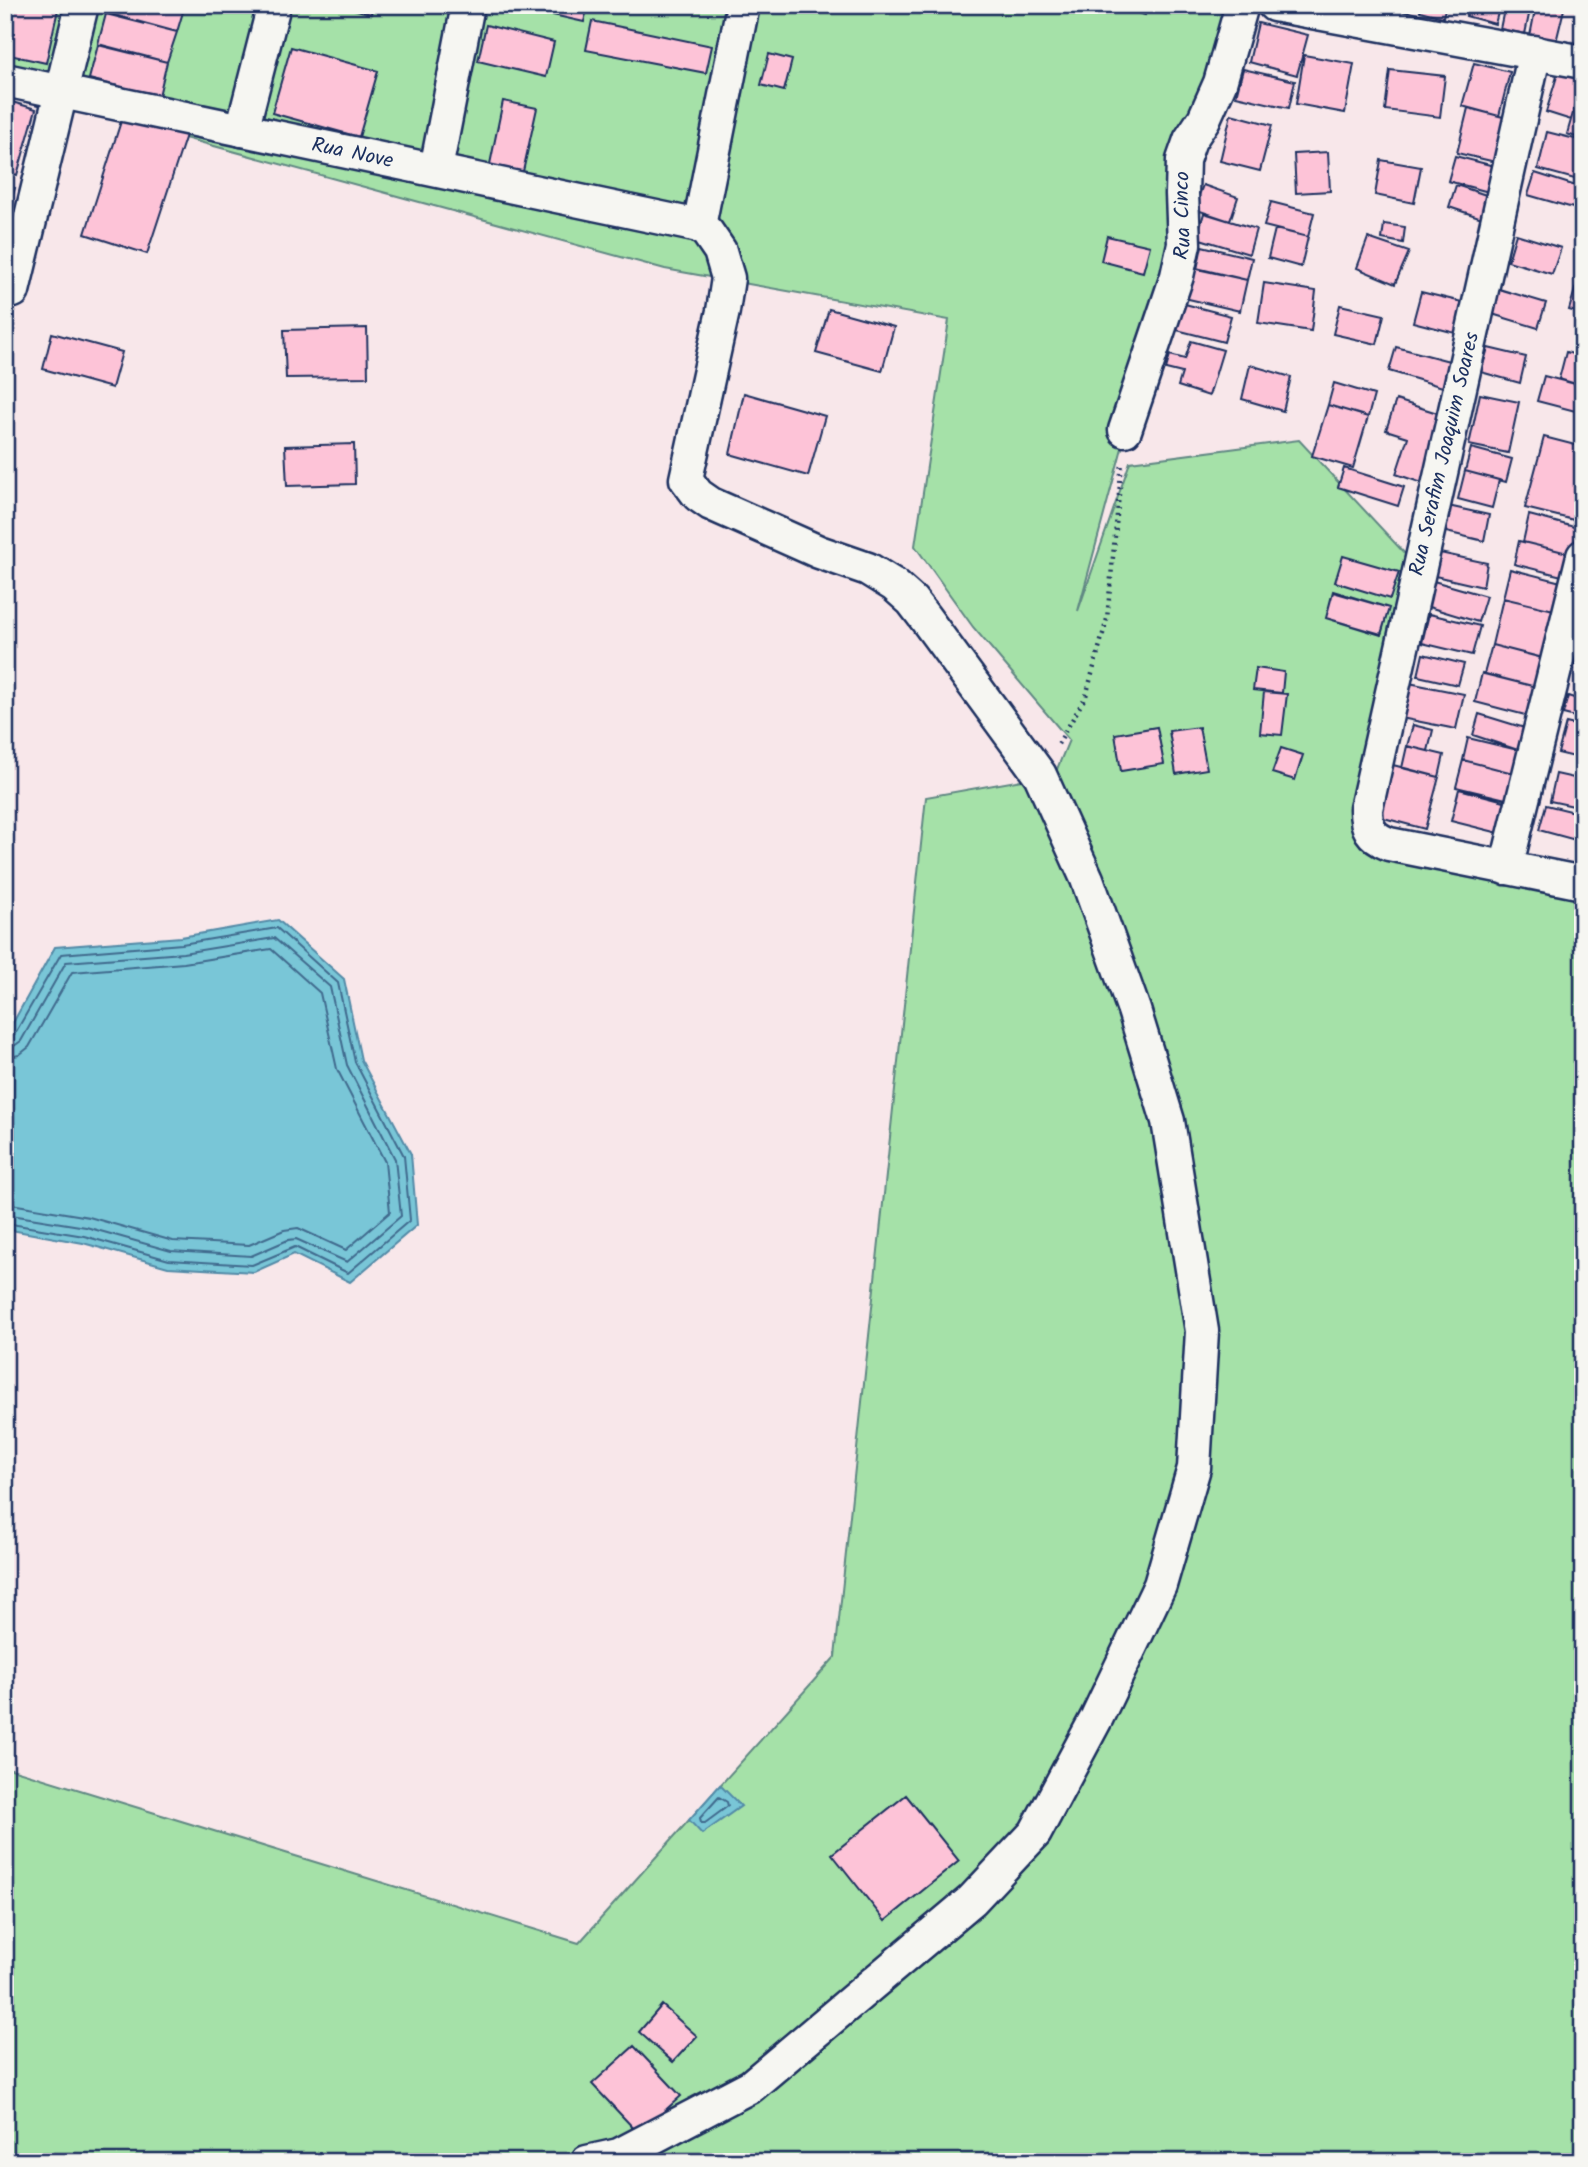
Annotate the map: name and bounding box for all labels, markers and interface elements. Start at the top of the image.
street label: Rua Nove [309,128,397,178]
street label: Rua Cinco [1165,171,1201,263]
street label: Rua Serafim Joaquim Soares [1401,329,1489,579]

